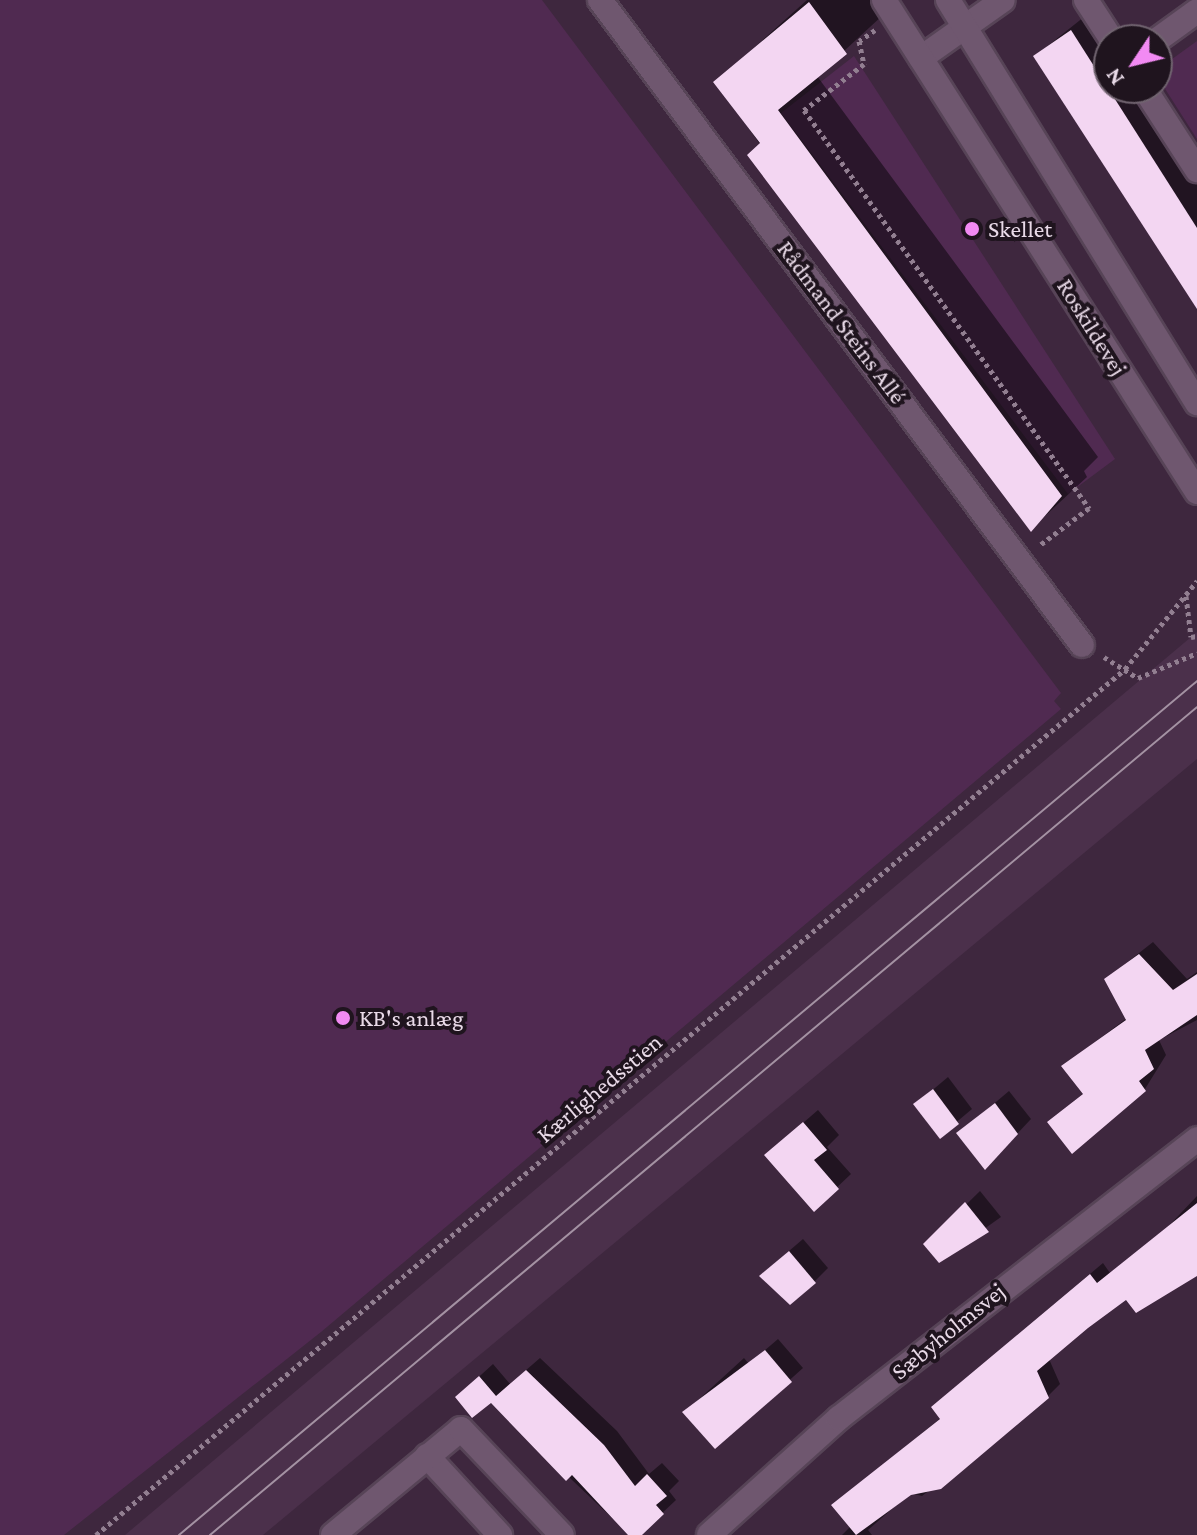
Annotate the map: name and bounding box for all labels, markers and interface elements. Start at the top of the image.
north arrow [1093,24,1173,104]
text: N [1100,64,1129,90]
place label: Skellet [988,215,1052,243]
marker: Skellet [963,220,981,238]
street label: Rådmand Steins Allé [771,235,913,409]
street label: Roskildevej [1051,273,1133,381]
place label: KB's anlæg [359,1004,464,1032]
marker: KB's anlæg [334,1009,352,1027]
street label: Kærlighedsstien [530,1027,668,1149]
street label: Sæbyholmsvej [885,1276,1011,1386]

